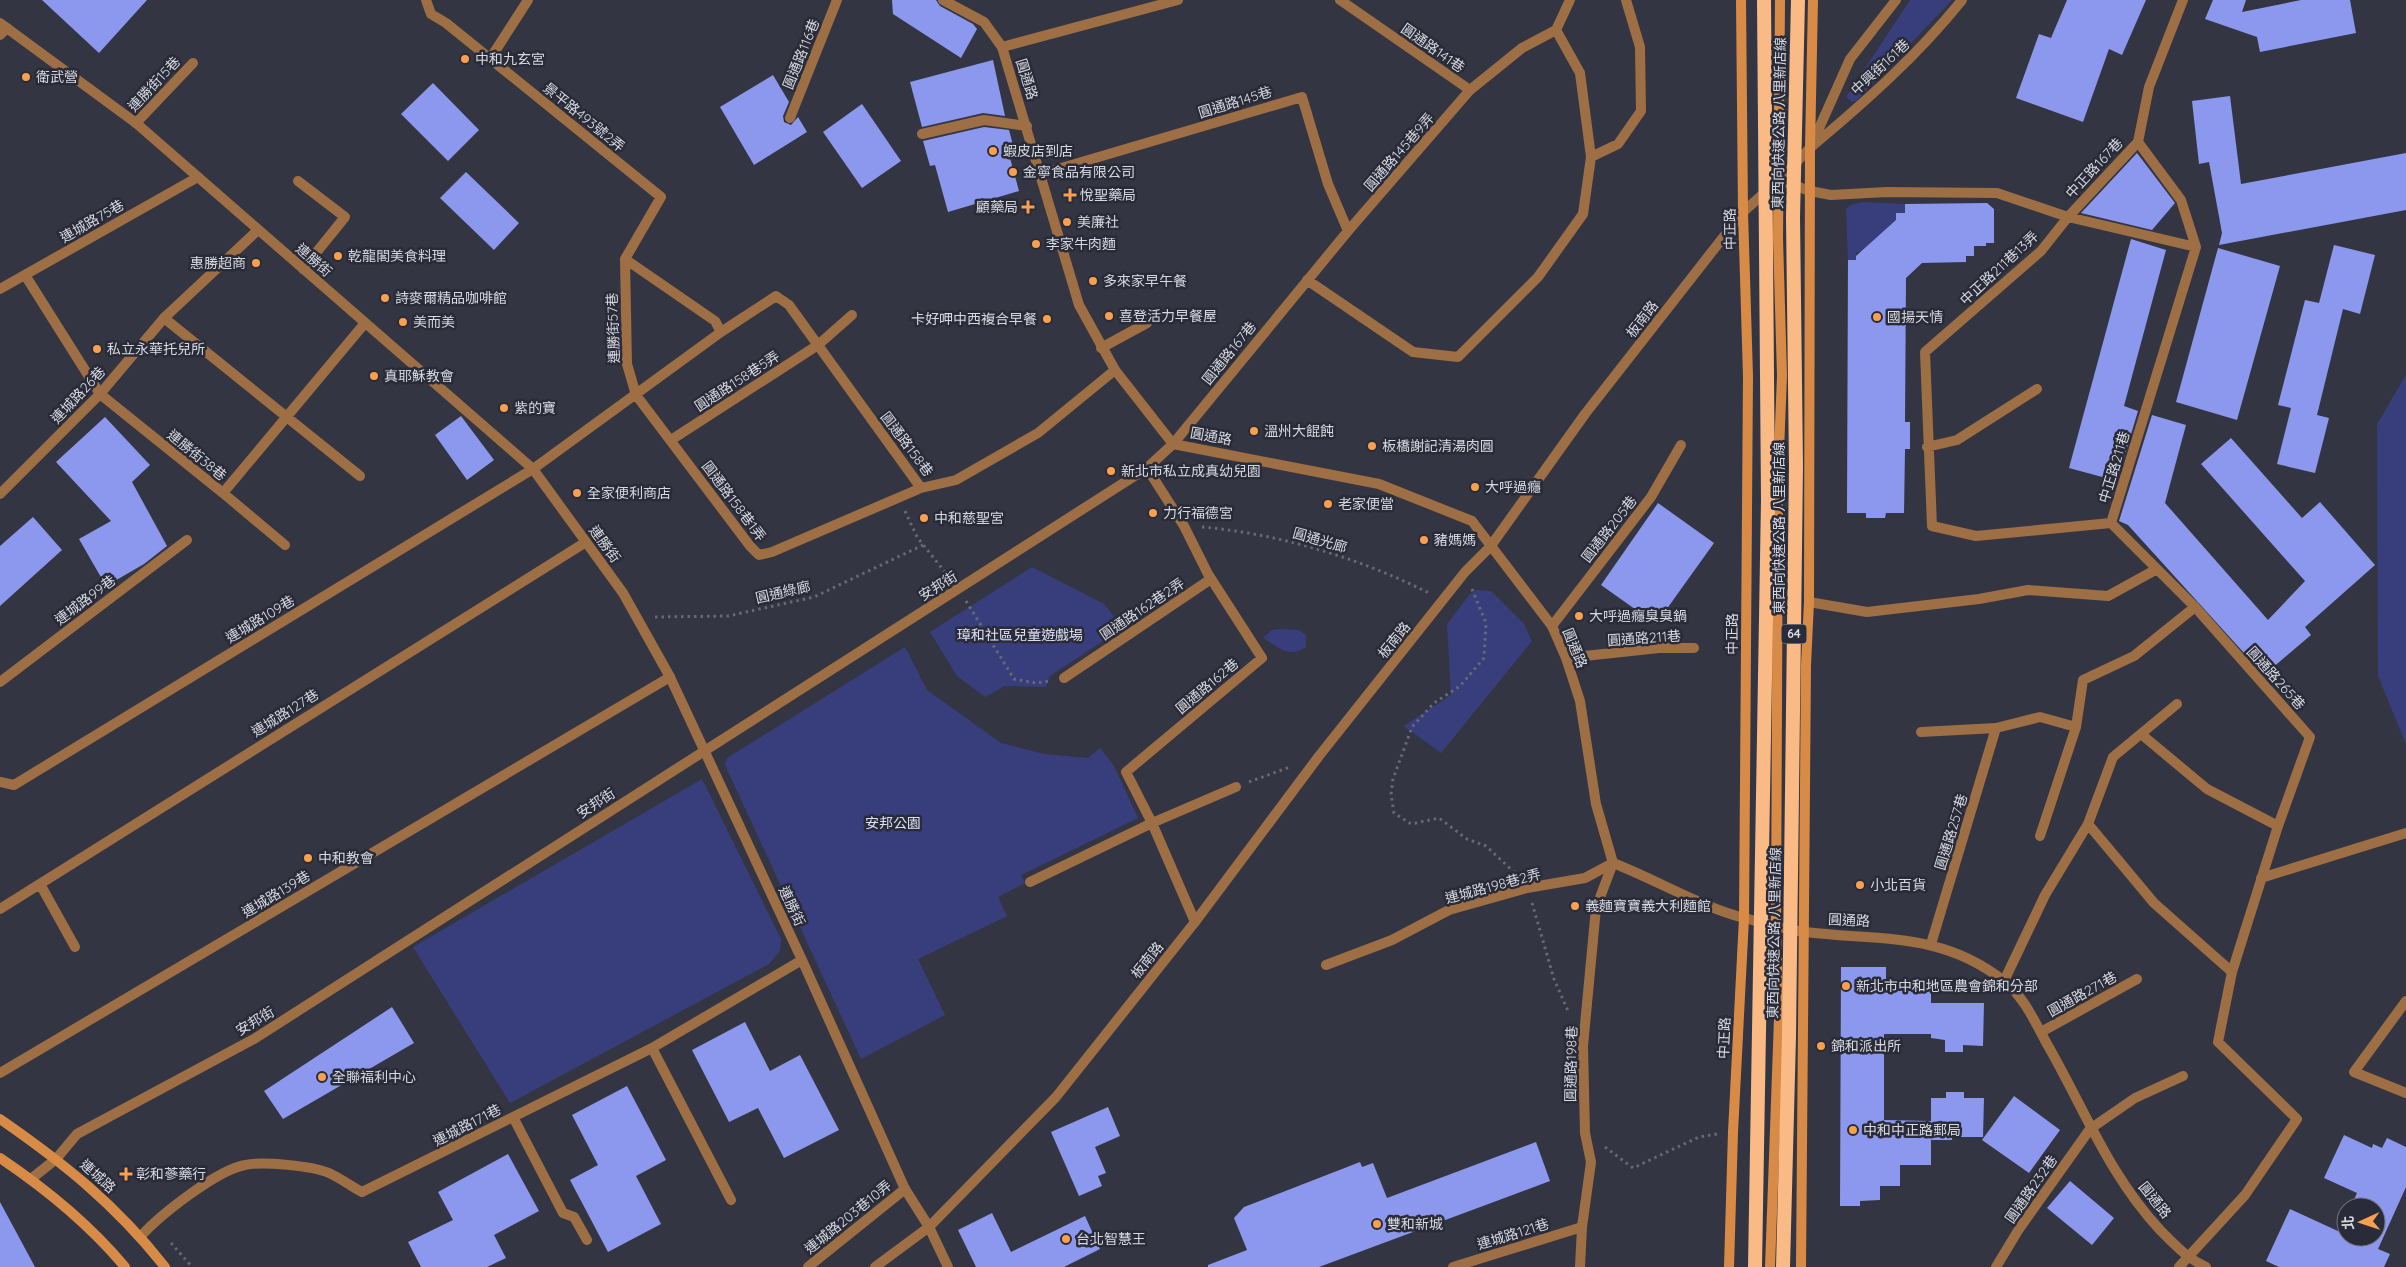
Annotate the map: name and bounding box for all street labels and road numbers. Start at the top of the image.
street label: 圓通路116巷 [779,16,823,92]
street label: 圓通路141巷 [1398,20,1468,76]
street label: 中興街161巷 [1847,35,1913,99]
street label: 東西向快速公路 八里新店線 [1769,37,1789,209]
street label: 連勝街15巷 [124,53,184,115]
street label: 圓通路 [1012,56,1042,102]
street label: 景平路493號2弄 [539,79,629,155]
street label: 圓通路145巷 [1196,82,1274,122]
street label: 圓通路145巷9弄 [1360,109,1438,195]
street label: 中正路167巷 [2062,134,2126,202]
street label: 連城路75巷 [57,196,127,246]
street label: 中正路 [1721,208,1739,250]
street label: 中正路211巷13弄 [1956,227,2042,309]
street label: 連勝街 [292,239,336,281]
street label: 連勝街57巷 [603,292,623,364]
street label: 板南路 [1622,297,1662,341]
street label: 圓通路167巷 [1198,318,1260,388]
street label: 圓通路158巷5弄 [691,347,783,415]
street label: 連城路26巷 [47,363,109,427]
street label: 圓通路158巷 [877,408,937,480]
street label: 圓通路 [1189,423,1233,449]
street label: 連勝街38巷 [164,426,230,484]
street label: 中正路211巷 [2095,429,2133,505]
street label: 東西向快速公路 八里新店線 [1770,442,1788,614]
street label: 圓通路158巷1弄 [698,457,770,545]
street label: 圓通路205巷 [1577,492,1641,566]
street label: 連勝街 [585,522,625,566]
street label: 圓通光廊 [1291,524,1349,556]
street label: 安邦街 [915,567,961,605]
street label: 連城路99巷 [51,571,119,629]
street label: 圓通路162巷2弄 [1096,574,1188,644]
street label: 圓通綠廊 [754,577,812,607]
street label: 連城路109巷 [222,591,298,647]
street label: 中正路 [1723,613,1741,655]
street label: 板南路 [1374,618,1414,662]
road number: 64 [1782,624,1806,644]
street label: 圓通路 [1559,625,1591,671]
street label: 圓通路211巷 [1606,626,1682,650]
street label: 圓通路265巷 [2243,643,2309,713]
street label: 圓通路162巷 [1172,655,1242,717]
street label: 連城路127巷 [248,685,322,741]
street label: 安邦街 [573,784,619,822]
street label: 圓通路257巷 [1931,792,1971,872]
street label: 東西向快速公路 八里新店線 [1764,847,1784,1019]
street label: 連城路198巷2弄 [1443,865,1543,907]
street label: 連城路139巷 [239,867,313,921]
street label: 連勝街 [775,883,809,929]
street label: 圓通路 [1828,910,1870,930]
street label: 板南路 [1127,938,1167,982]
street label: 圓通路271巷 [2044,968,2120,1020]
street label: 安邦街 [232,1002,278,1040]
street label: 中正路 [1714,1017,1734,1059]
street label: 圓通路198巷 [1561,1026,1581,1102]
street label: 連城路171巷 [430,1100,504,1150]
street label: 圓通路232巷 [2001,1152,2061,1226]
street label: 連城路 [76,1155,120,1197]
street label: 連城路203巷10弄 [801,1176,895,1258]
street label: 圓通路 [2135,1178,2175,1222]
street label: 連城路121巷 [1475,1215,1551,1253]

